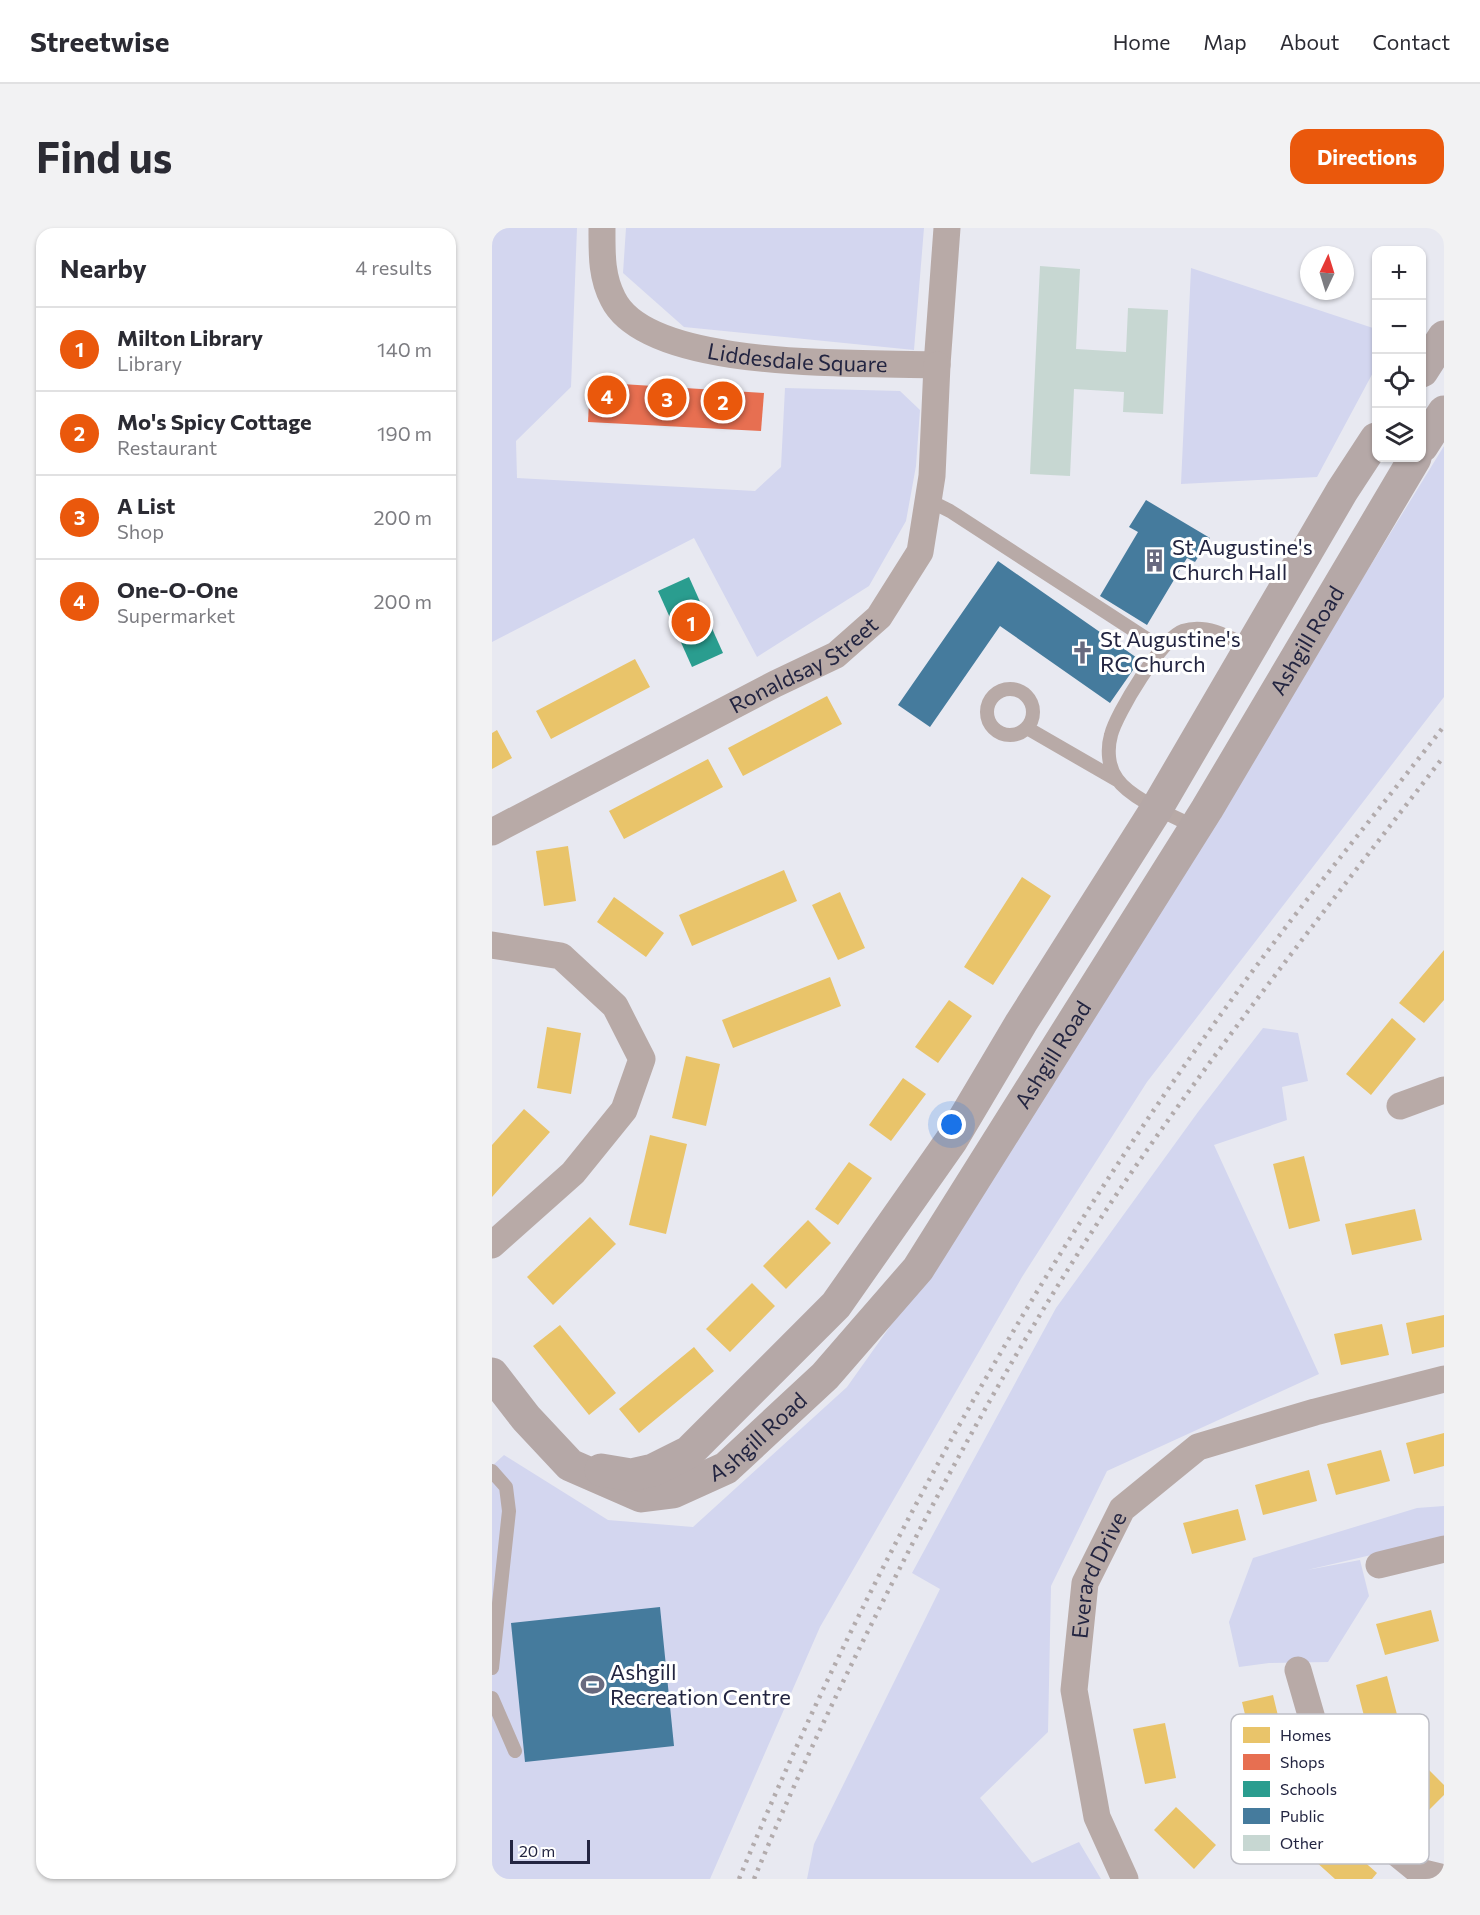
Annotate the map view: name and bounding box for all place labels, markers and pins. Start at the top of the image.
pin: 4 [588,372,626,418]
pin: 3 [648,376,687,420]
pin: 2 [704,378,742,423]
place label: St Augustine's Church Hall [1172,533,1313,585]
building icon: St Augustine's Church Hall [1141,547,1167,573]
pin: 1 [672,600,710,644]
place label: St Augustine's RC Church [1100,625,1241,677]
church icon: St Augustine's RC Church [1069,639,1095,665]
place label: Ashgill Recreation Centre [610,1658,791,1710]
sports icon: Ashgill Recreation Centre [579,1672,605,1698]

